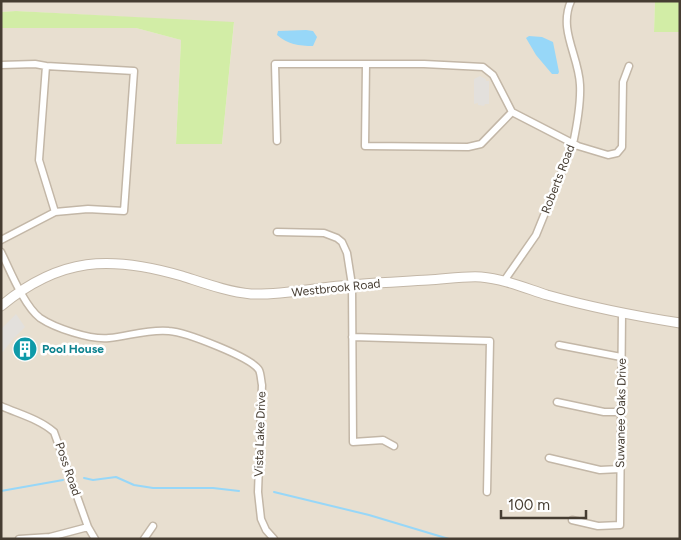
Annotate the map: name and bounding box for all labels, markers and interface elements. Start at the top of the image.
street label: Roberts Road [538,142,578,216]
street label: Westbrook Road [291,276,381,300]
building icon: Pool House [12,336,38,362]
place label: Pool House [42,342,104,356]
street label: Suwanee Oaks Drive [613,358,629,468]
street label: Vista Lake Drive [252,391,269,477]
street label: Poss Road [52,440,84,498]
scale bar [501,488,586,520]
text: 100 m [508,496,550,514]

